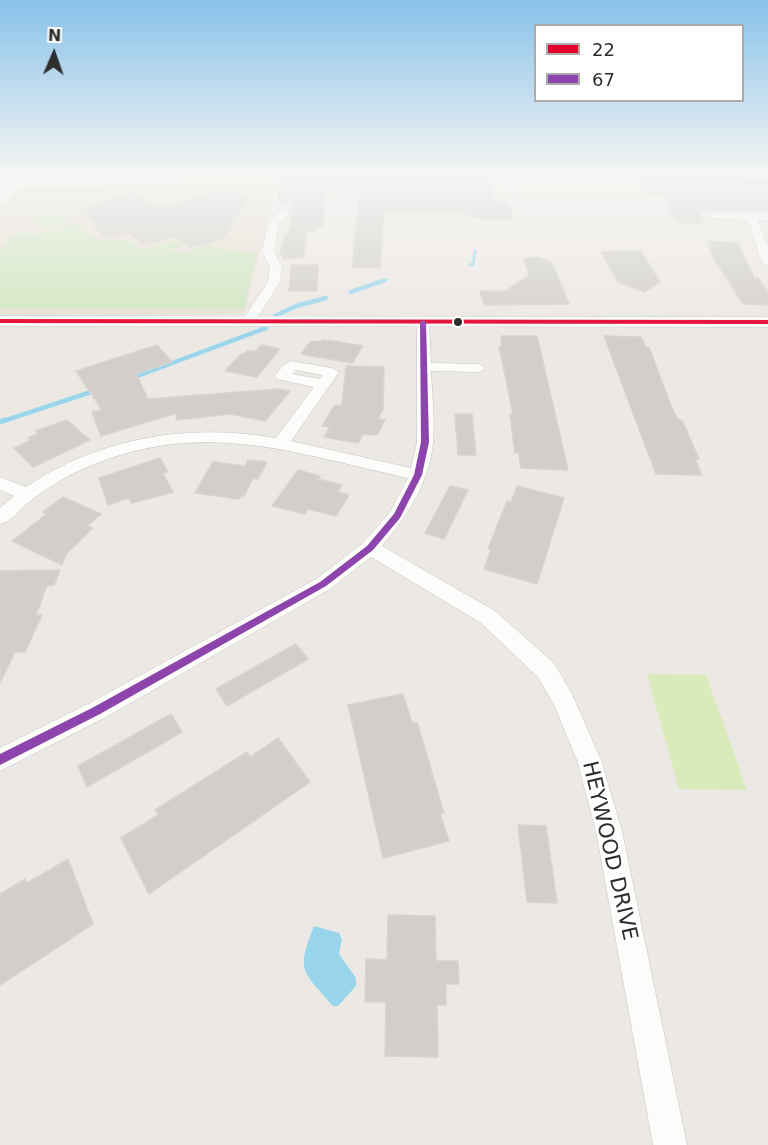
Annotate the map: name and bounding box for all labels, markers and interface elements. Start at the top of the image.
north arrow [24,24,84,84]
legend [534,24,744,102]
text: N [48,26,62,45]
text: 22 [592,39,615,60]
text: 67 [592,69,615,90]
unlabelled marker [452,316,464,328]
street label: HEYWOOD DRIVE [576,759,642,943]

